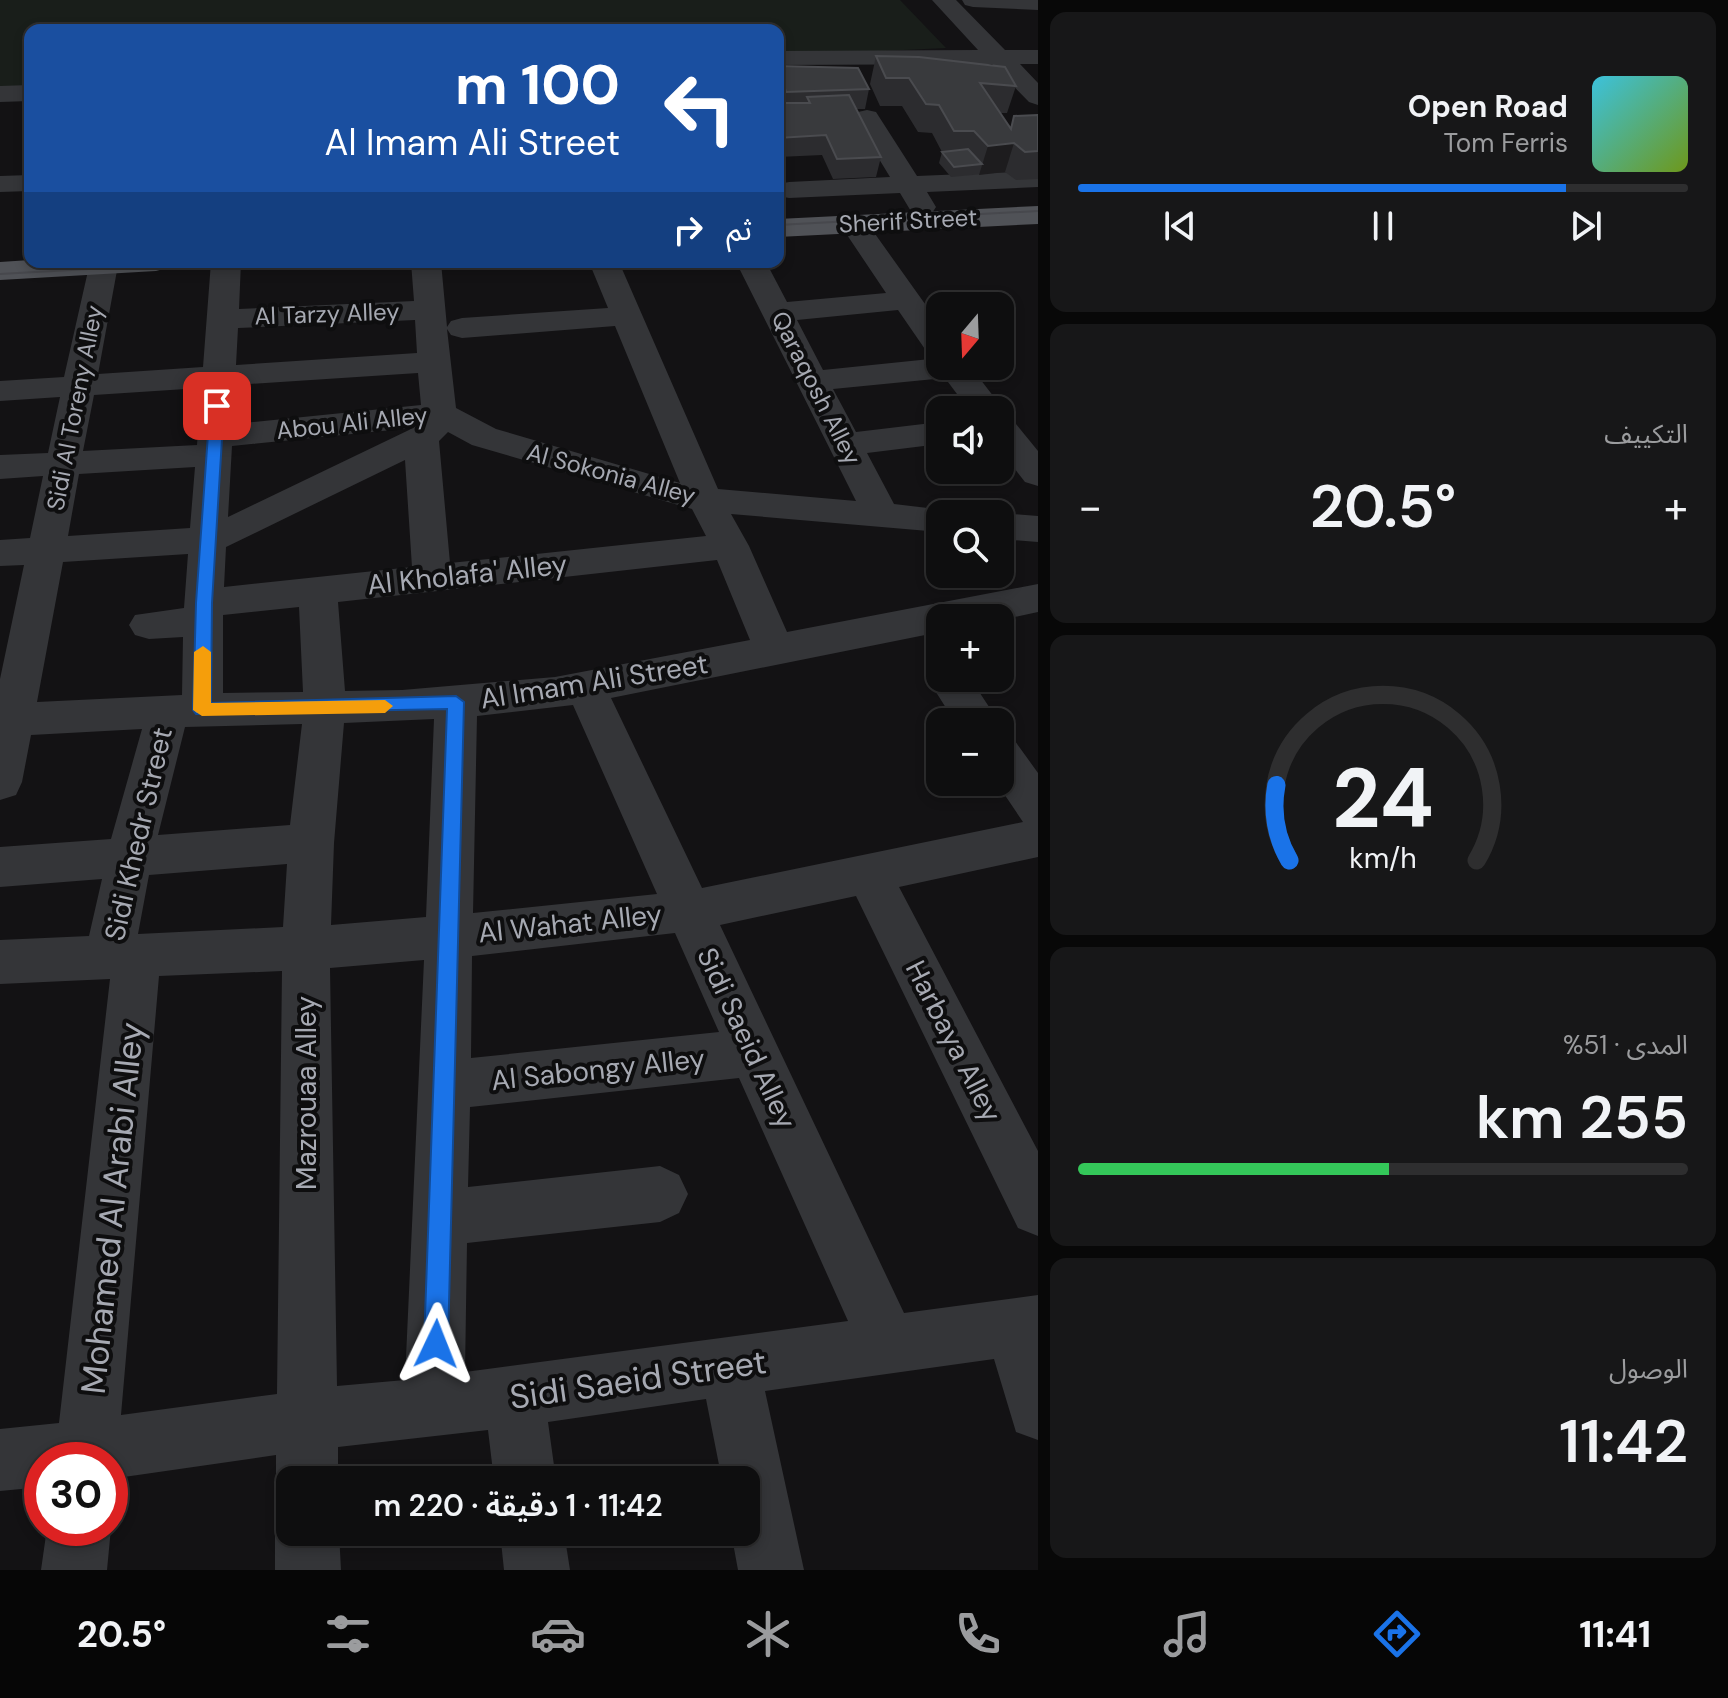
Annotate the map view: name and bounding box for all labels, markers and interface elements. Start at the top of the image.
text: 100 m [455,48,620,121]
icon: left [648,56,752,160]
text: Open Road [1408,87,1568,126]
text: Al Imam Ali Street [325,119,620,166]
text: Tom Ferris [1444,126,1568,160]
street label: Sherif Street [838,201,978,240]
icon: previous [1158,204,1202,248]
icon: pause [1361,204,1405,248]
icon: next [1564,204,1608,248]
icon: right [666,208,710,252]
text: ثم [726,210,752,249]
north arrow [926,292,1014,380]
map controls [926,292,1014,796]
street label: Al Tarzy Alley [254,295,400,332]
street label: Sidi Al Toreny Alley [39,303,110,513]
street label: Qaraqosh Alley [764,306,868,470]
pin [183,372,251,440]
icon: arrive [195,384,239,428]
button: sound [926,396,1014,484]
street label: Abou Ali Alley [275,399,429,446]
text: التكييف [1604,417,1688,451]
street label: Al Sokonia Alley [523,436,699,511]
text: 20.5° [1310,467,1456,546]
text: − [1078,478,1102,536]
text: + [1664,478,1688,536]
button: search [926,500,1014,588]
street label: Al Kholafa' Alley [365,546,569,603]
button: + [926,604,1014,692]
street label: Al Imam Ali Street [478,645,710,718]
button: − [926,708,1014,796]
street label: Sidi Khedr Street [96,724,181,944]
text: 24 [1332,744,1434,853]
text: km/h [1349,840,1417,877]
street label: Al Wahat Alley [476,895,664,952]
street label: Sidi Saeid Alley [688,942,805,1135]
street label: Harbaya Alley [897,954,1010,1128]
street label: Mazrouaa Alley [288,996,325,1190]
street label: Mohamed Al Arabi Alley [71,1020,154,1396]
text: المدى · 51% [1563,1028,1688,1062]
street label: Al Sabongy Alley [489,1040,707,1099]
text: 255 km [1476,1078,1688,1157]
position arrow [394,1302,478,1386]
street label: Sidi Saeid Street [507,1339,769,1420]
text: الوصول [1609,1352,1688,1386]
text: 11:42 [1559,1402,1688,1481]
speed limit sign: 30 [24,1442,128,1546]
text: 11:42 · 1 دقيقة · 220 m [373,1486,663,1525]
icon: filters [320,1606,376,1662]
icon: car [530,1606,586,1662]
icon: climate [740,1606,796,1662]
icon: phone [950,1606,1006,1662]
icon: music [1159,1606,1215,1662]
icon: directions [1369,1606,1425,1662]
text: 20.5° [77,1611,166,1658]
text: 11:41 [1579,1611,1651,1658]

